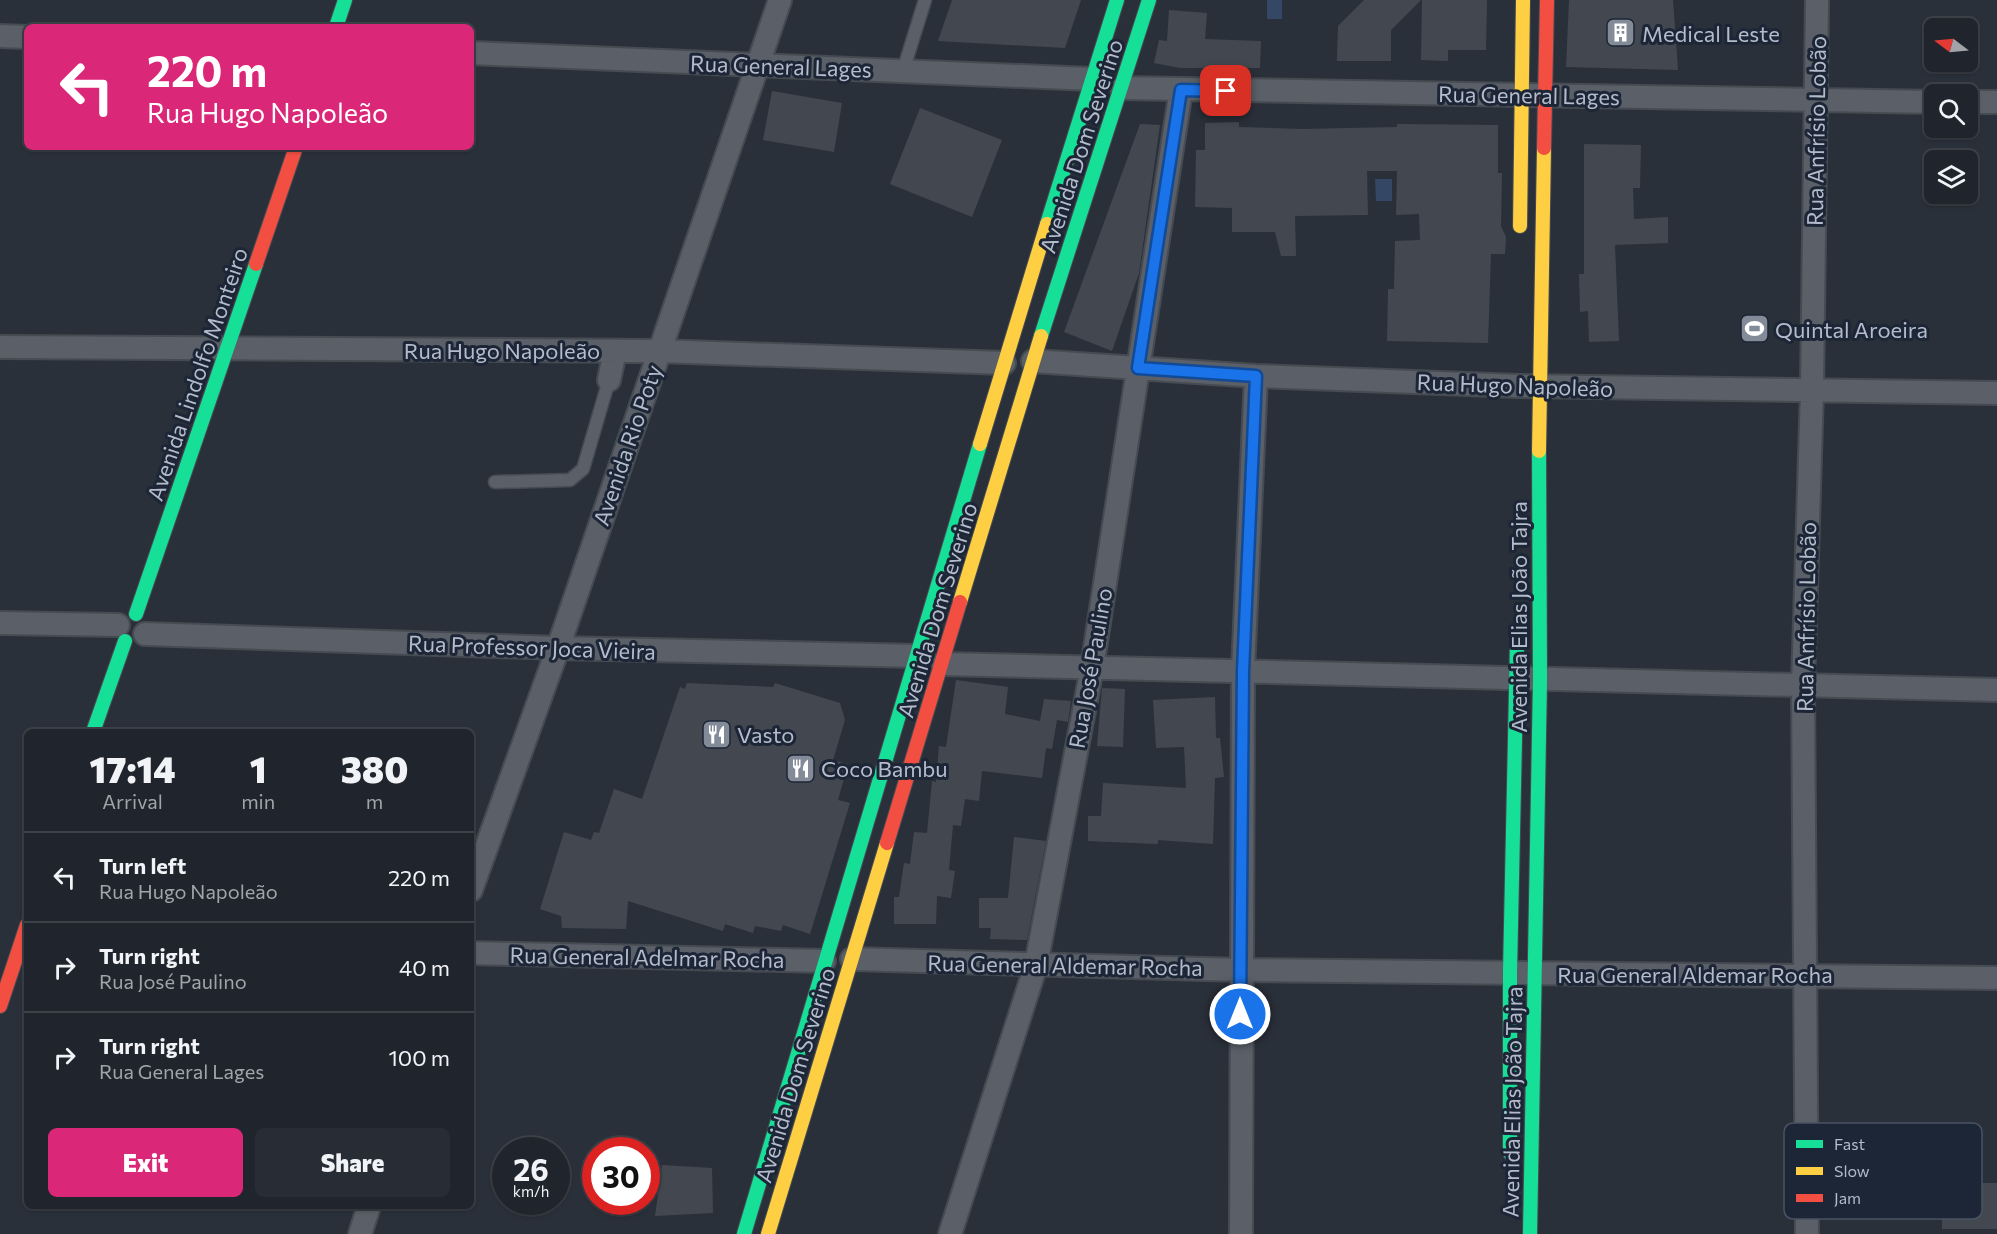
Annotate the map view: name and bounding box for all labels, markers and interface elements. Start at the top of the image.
building icon: Medical Leste [1605,17,1637,49]
north arrow [1924,18,1978,72]
map controls [1924,18,1978,204]
place label: Medical Leste [1642,20,1780,47]
street label: Avenida Dom Severino [1034,36,1128,256]
street label: Rua Anfrísio Lobão [1801,36,1831,226]
text: 220 m [147,44,267,96]
icon: left [48,48,126,126]
street label: Rua General Lages [690,49,872,83]
pin [1200,65,1251,116]
icon: arrive [1209,74,1242,107]
street label: Rua General Lages [1438,80,1620,110]
button: search [1924,84,1978,138]
text: Rua Hugo Napoleão [147,96,388,129]
button: layers [1924,150,1978,204]
street label: Avenida Lindolfo Monteiro [141,244,253,504]
sports icon: Quintal Aroeira [1738,313,1770,345]
place label: Quintal Aroeira [1775,316,1928,343]
street label: Rua Hugo Napoleão [404,337,600,364]
street label: Avenida Rio Poty [587,361,667,529]
street label: Rua Hugo Napoleão [1416,368,1614,402]
street label: Avenida Dom Severino [891,499,983,721]
street label: Avenida Elias João Tajra [1505,501,1532,733]
street label: Rua Anfrísio Lobão [1791,522,1821,712]
street label: Rua José Paulino [1063,586,1117,750]
street label: Rua Professor Joca Vieira [408,629,656,665]
restaurant icon: Vasto [700,718,732,750]
place label: Vasto [737,721,794,748]
text: 17:14 [89,746,176,790]
text: 1 [250,746,267,790]
text: 380 [341,746,409,790]
restaurant icon: Coco Bambu [784,752,816,784]
place label: Coco Bambu [821,755,948,782]
text: Arrival [102,789,163,813]
text: min [241,789,275,813]
text: m [366,789,383,813]
text: Turn left [99,852,186,879]
icon: left [48,861,81,894]
text: 220 m [388,864,450,891]
text: Rua Hugo Napoleão [99,879,278,903]
street label: Rua General Adelmar Rocha [509,941,785,973]
text: Turn right [99,942,200,969]
street label: Rua General Aldemar Rocha [927,949,1203,981]
icon: right [48,951,81,984]
text: 40 m [399,954,450,981]
street label: Rua General Aldemar Rocha [1557,961,1833,988]
street label: Avenida Dom Severino [749,964,841,1186]
text: Rua José Paulino [99,969,247,993]
position arrow [1208,982,1272,1046]
street label: Avenida Elias João Tajra [1496,986,1528,1218]
text: Turn right [99,1032,200,1059]
icon: right [48,1041,81,1074]
text: 100 m [388,1044,450,1071]
text: Rua General Lages [99,1059,264,1083]
legend [1784,1123,1982,1219]
button: Exit [48,1128,243,1197]
button: Share [255,1128,450,1197]
text: Fast [1834,1134,1865,1153]
speed limit sign: 30 [582,1137,660,1215]
text: 26 [513,1150,549,1187]
text: Slow [1834,1161,1870,1180]
text: km/h [513,1182,549,1200]
text: Jam [1834,1188,1861,1207]

